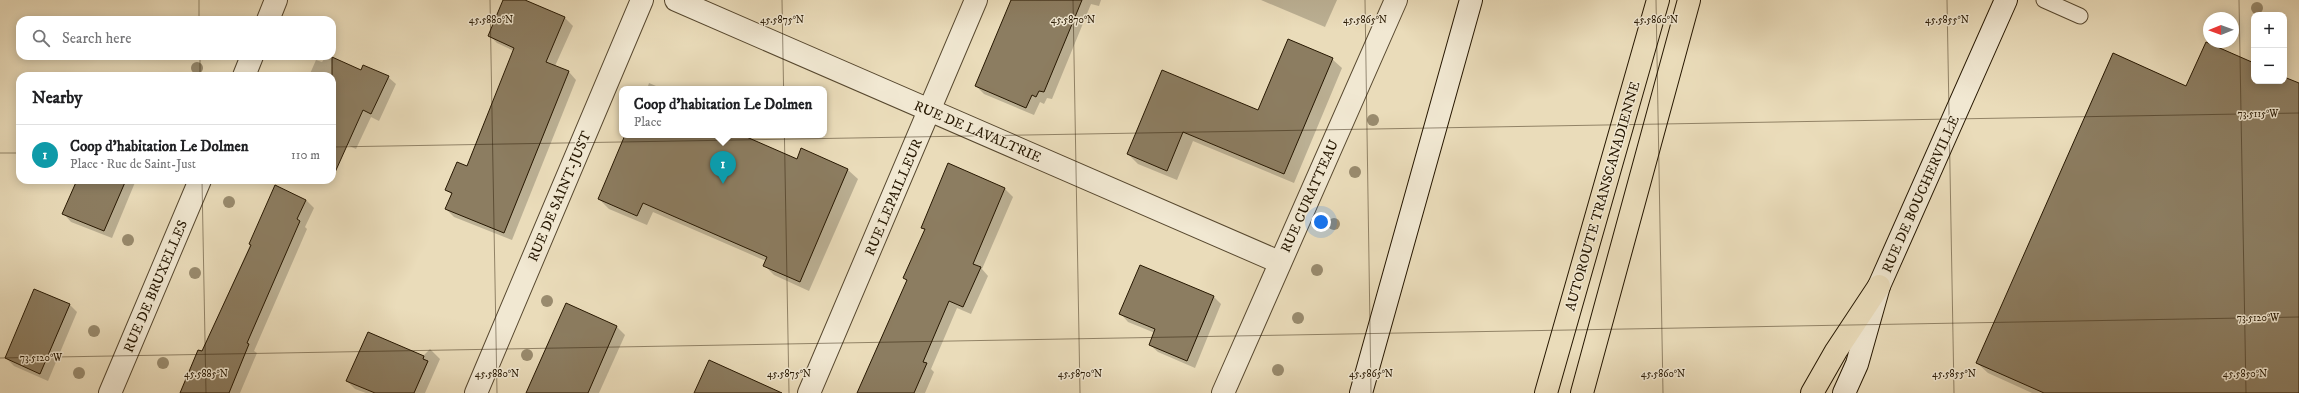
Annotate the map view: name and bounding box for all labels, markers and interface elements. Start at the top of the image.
north arrow [2203,12,2239,48]
map controls [2251,12,2287,84]
button: + [2251,12,2287,48]
text: 45.5880°N [469,14,513,26]
text: 45.5875°N [760,14,804,26]
text: 45.5870°N [1051,14,1095,26]
text: 45.5865°N [1343,14,1387,26]
text: 45.5860°N [1634,14,1678,26]
text: 45.5855°N [1925,14,1969,26]
search box [16,16,336,60]
icon: search [30,27,52,49]
text: Search here [62,29,131,48]
button: − [2251,48,2287,84]
street label: AUTOROUTE TRANSCANADIENNE [1562,79,1644,313]
popup [619,86,827,138]
text: Nearby [32,87,82,109]
text: Coop d'habitation Le Dolmen [634,95,812,114]
street label: RUE DE LAVALTRIE [911,97,1044,167]
text: 73.5115°W [2238,108,2279,120]
street label: RUE DE BOUCHERVILLE [1878,113,1964,276]
text: Place [634,114,662,130]
street label: RUE DE SAINT-JUST [524,128,596,264]
street label: RUE LEPAILLEUR [861,136,927,259]
text: Coop d'habitation Le Dolmen [70,137,249,156]
street label: RUE CURATTEAU [1277,137,1343,256]
text: 1 [43,147,47,163]
text: 110 m [291,147,320,163]
pin: 1 [710,151,736,184]
text: Place · Rue de Saint-Just [70,156,196,172]
your location [1311,212,1331,232]
street label: RUE DE BRUXELLES [120,217,192,355]
text: 73.5120°W [2237,312,2280,324]
text: 73.5120°W [20,352,63,364]
text: 45.5885°N [184,368,228,380]
text: 45.5880°N [475,368,519,380]
text: 45.5875°N [767,368,811,380]
text: 45.5870°N [1058,368,1102,380]
text: 45.5865°N [1349,368,1393,380]
text: 45.5860°N [1641,368,1685,380]
text: 45.5855°N [1932,368,1976,380]
text: 45.5850°N [2223,368,2267,380]

